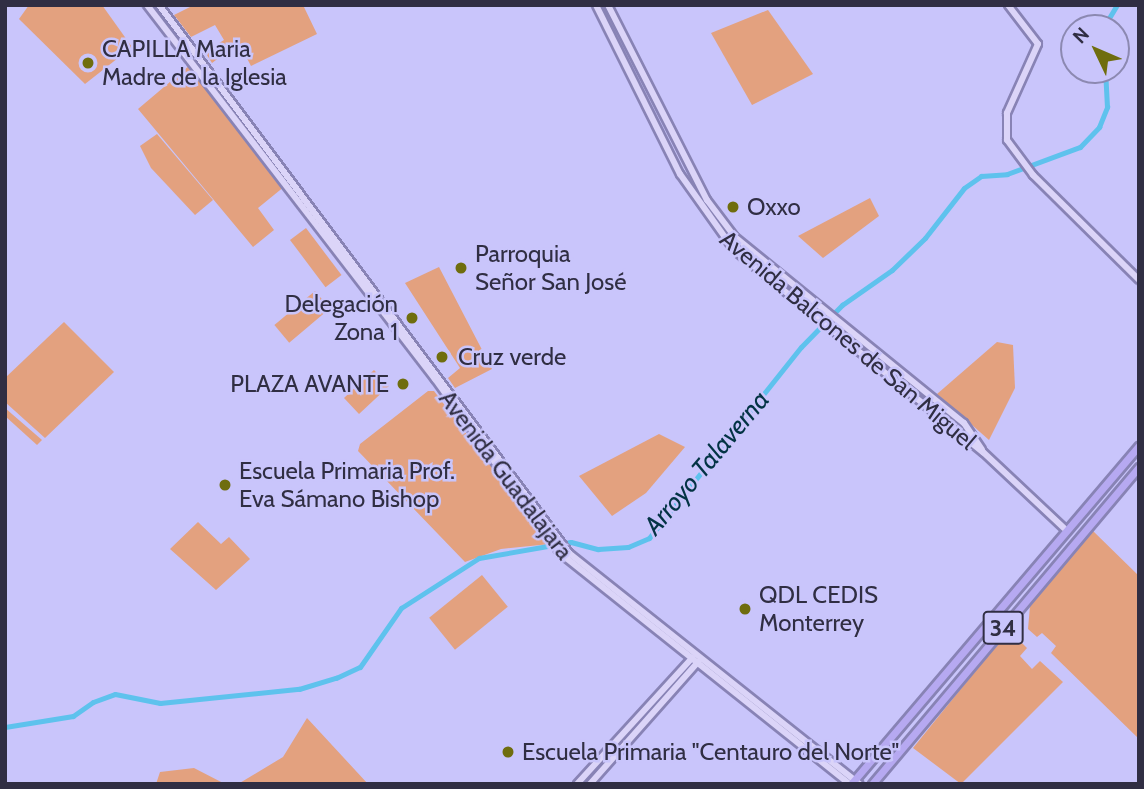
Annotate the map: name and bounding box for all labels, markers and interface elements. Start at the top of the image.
north arrow [1060,14,1130,84]
text: N [1068,23,1094,48]
place label: CAPILLA Maria Madre de la Iglesia [102,35,287,91]
marker: CAPILLA Maria Madre de la Iglesia [80,55,96,71]
place label: Oxxo [747,193,801,221]
marker: Oxxo [725,199,741,215]
street label: Avenida Balcones de San Miguel [714,224,982,456]
place label: Parroquia Señor San José [475,240,626,296]
marker: Parroquia Señor San José [453,260,469,276]
place label: Delegación Zona 1 [285,290,398,346]
marker: Delegación Zona 1 [404,310,420,326]
place label: Cruz verde [458,343,566,371]
marker: Cruz verde [432,347,452,367]
place label: PLAZA AVANTE [230,370,389,398]
marker: PLAZA AVANTE [395,376,411,392]
street label: Avenida Guadalajara [433,385,579,565]
water label: Arroyo Talaverna [638,385,776,541]
place label: Escuela Primaria Prof. Eva Sámano Bishop [239,457,455,513]
marker: Escuela Primaria Prof. Eva Sámano Bishop [217,477,233,493]
place label: QDL CEDIS Monterrey [759,581,878,637]
marker: QDL CEDIS Monterrey [737,601,753,617]
road number: 34 [982,608,1024,648]
place label: Escuela Primaria "Centauro del Norte" [522,738,899,766]
marker: Escuela Primaria "Centauro del Norte" [500,744,516,760]

